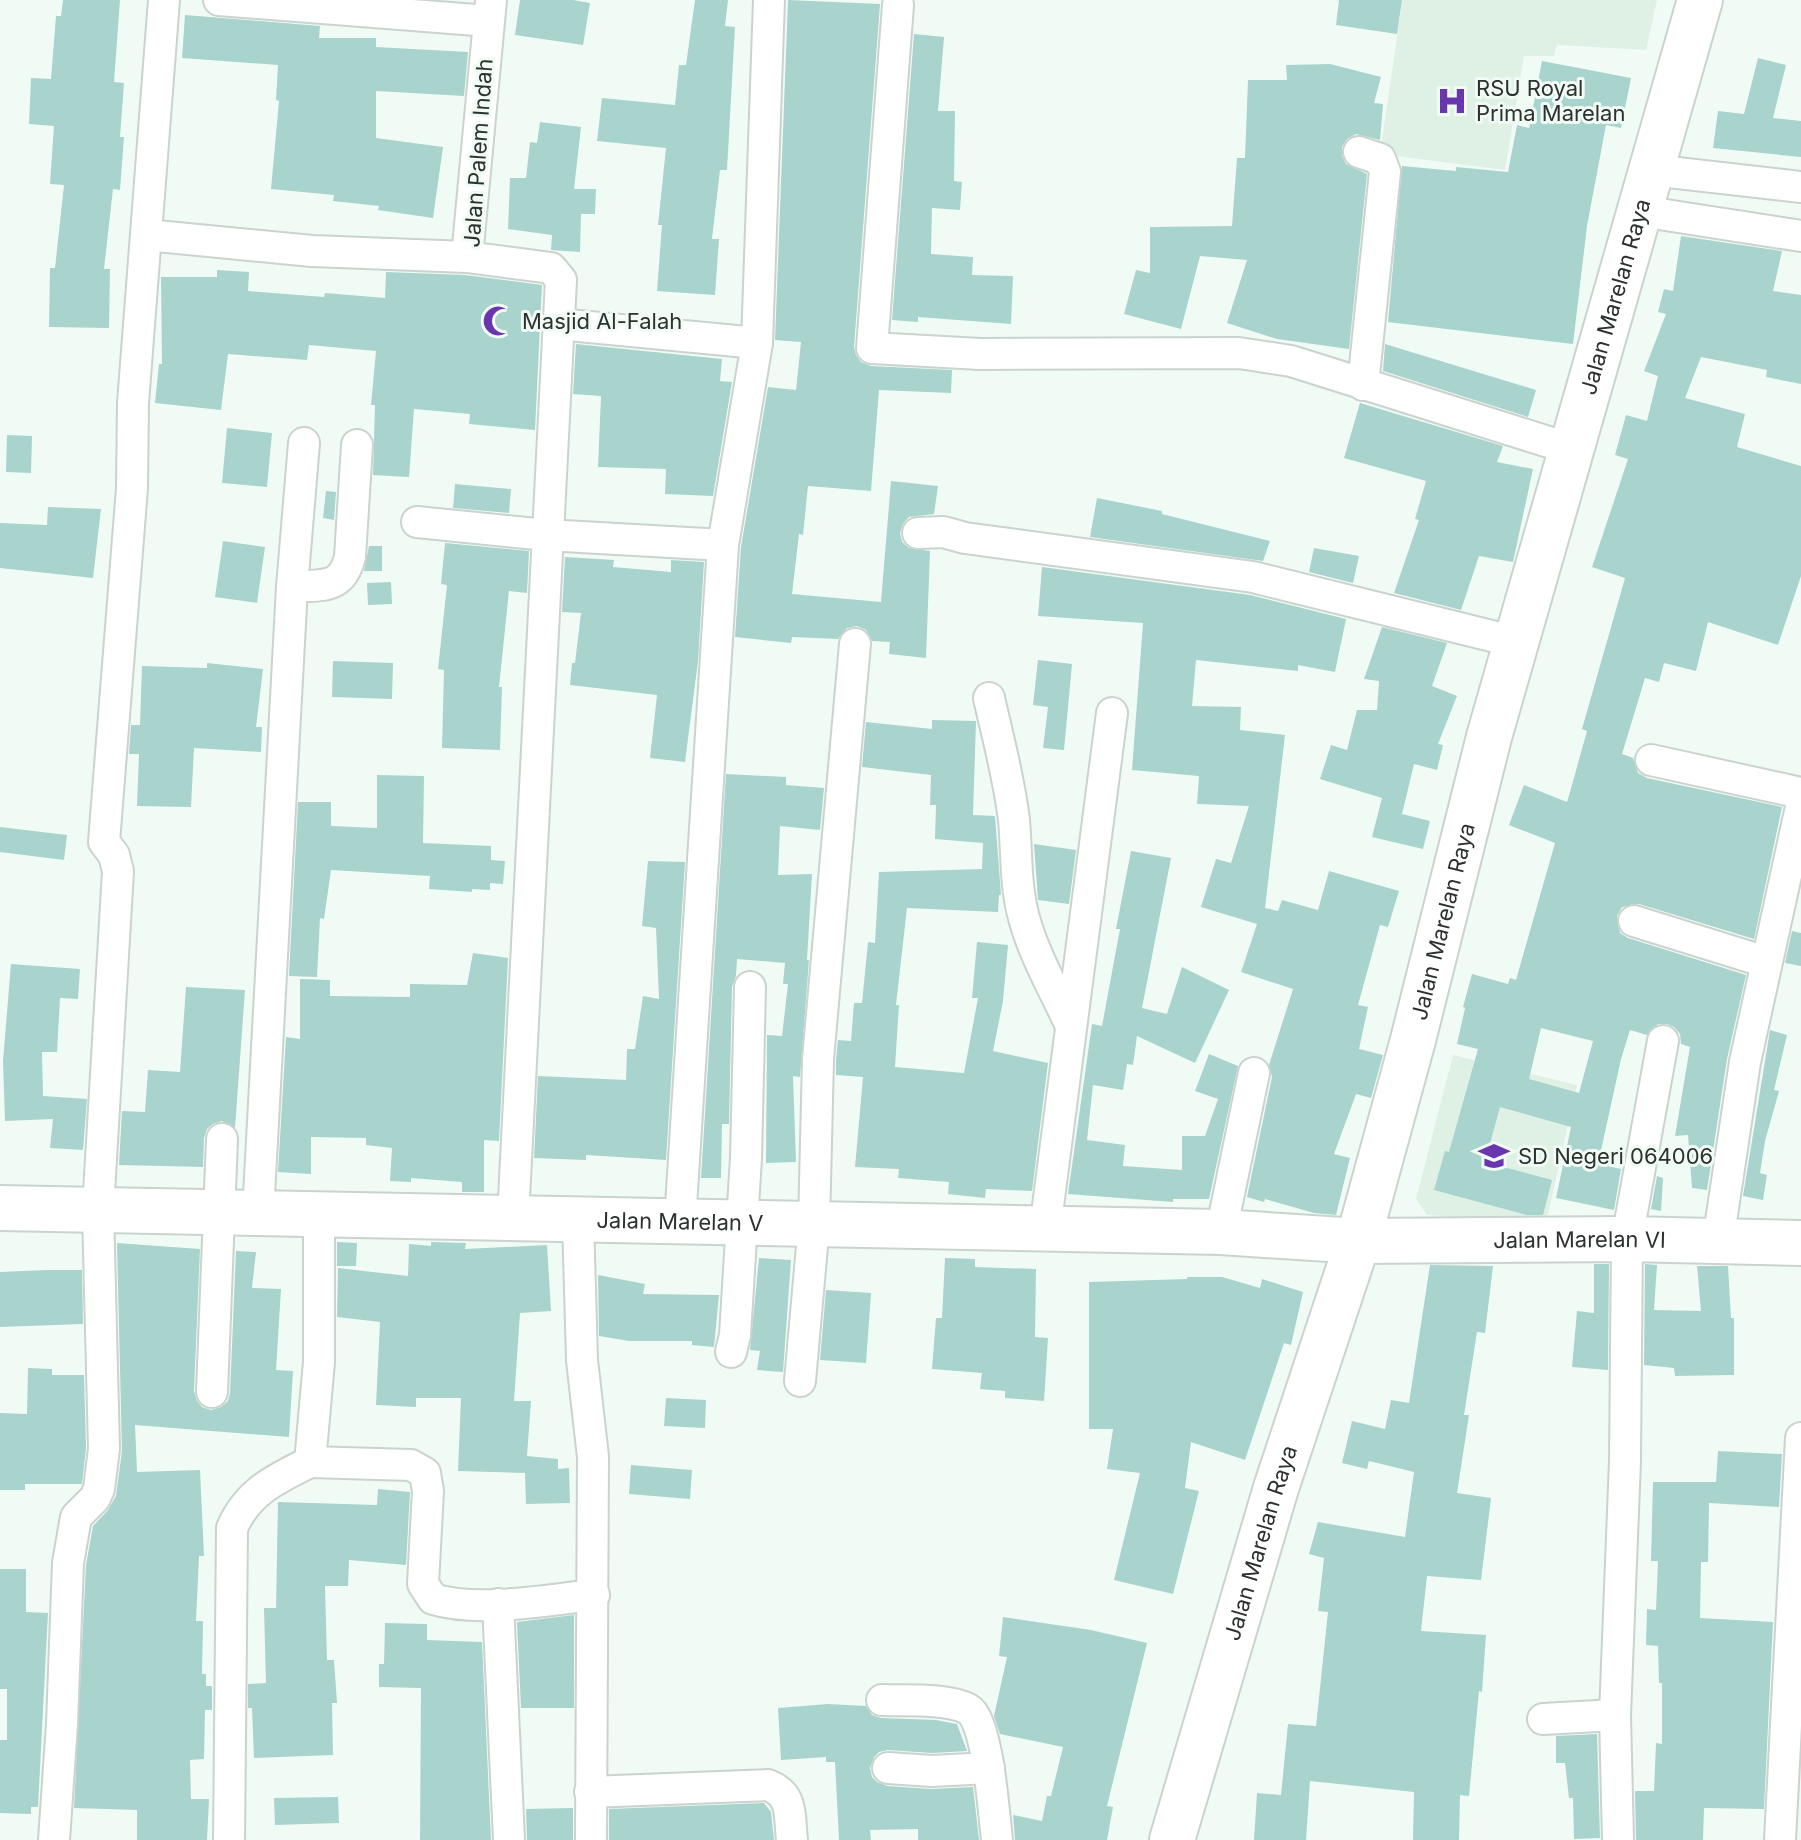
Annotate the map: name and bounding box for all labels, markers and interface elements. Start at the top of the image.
street label: Jalan Palem Indah [458,58,498,248]
place label: RSU Royal Prima Marelan [1476,75,1625,126]
hospital icon: RSU Royal Prima Marelan [1435,84,1469,118]
street label: Jalan Marelan Raya [1575,196,1655,398]
mosque icon: Masjid Al-Falah [481,304,515,338]
place label: Masjid Al-Falah [522,308,682,334]
street label: Jalan Marelan Raya [1406,820,1480,1023]
school or university icon: SD Negeri 064006 [1477,1139,1511,1173]
place label: SD Negeri 064006 [1518,1143,1713,1169]
street label: Jalan Marelan V [596,1207,764,1236]
street label: Jalan Marelan VI [1493,1226,1666,1253]
street label: Jalan Marelan Raya [1219,1442,1302,1643]

